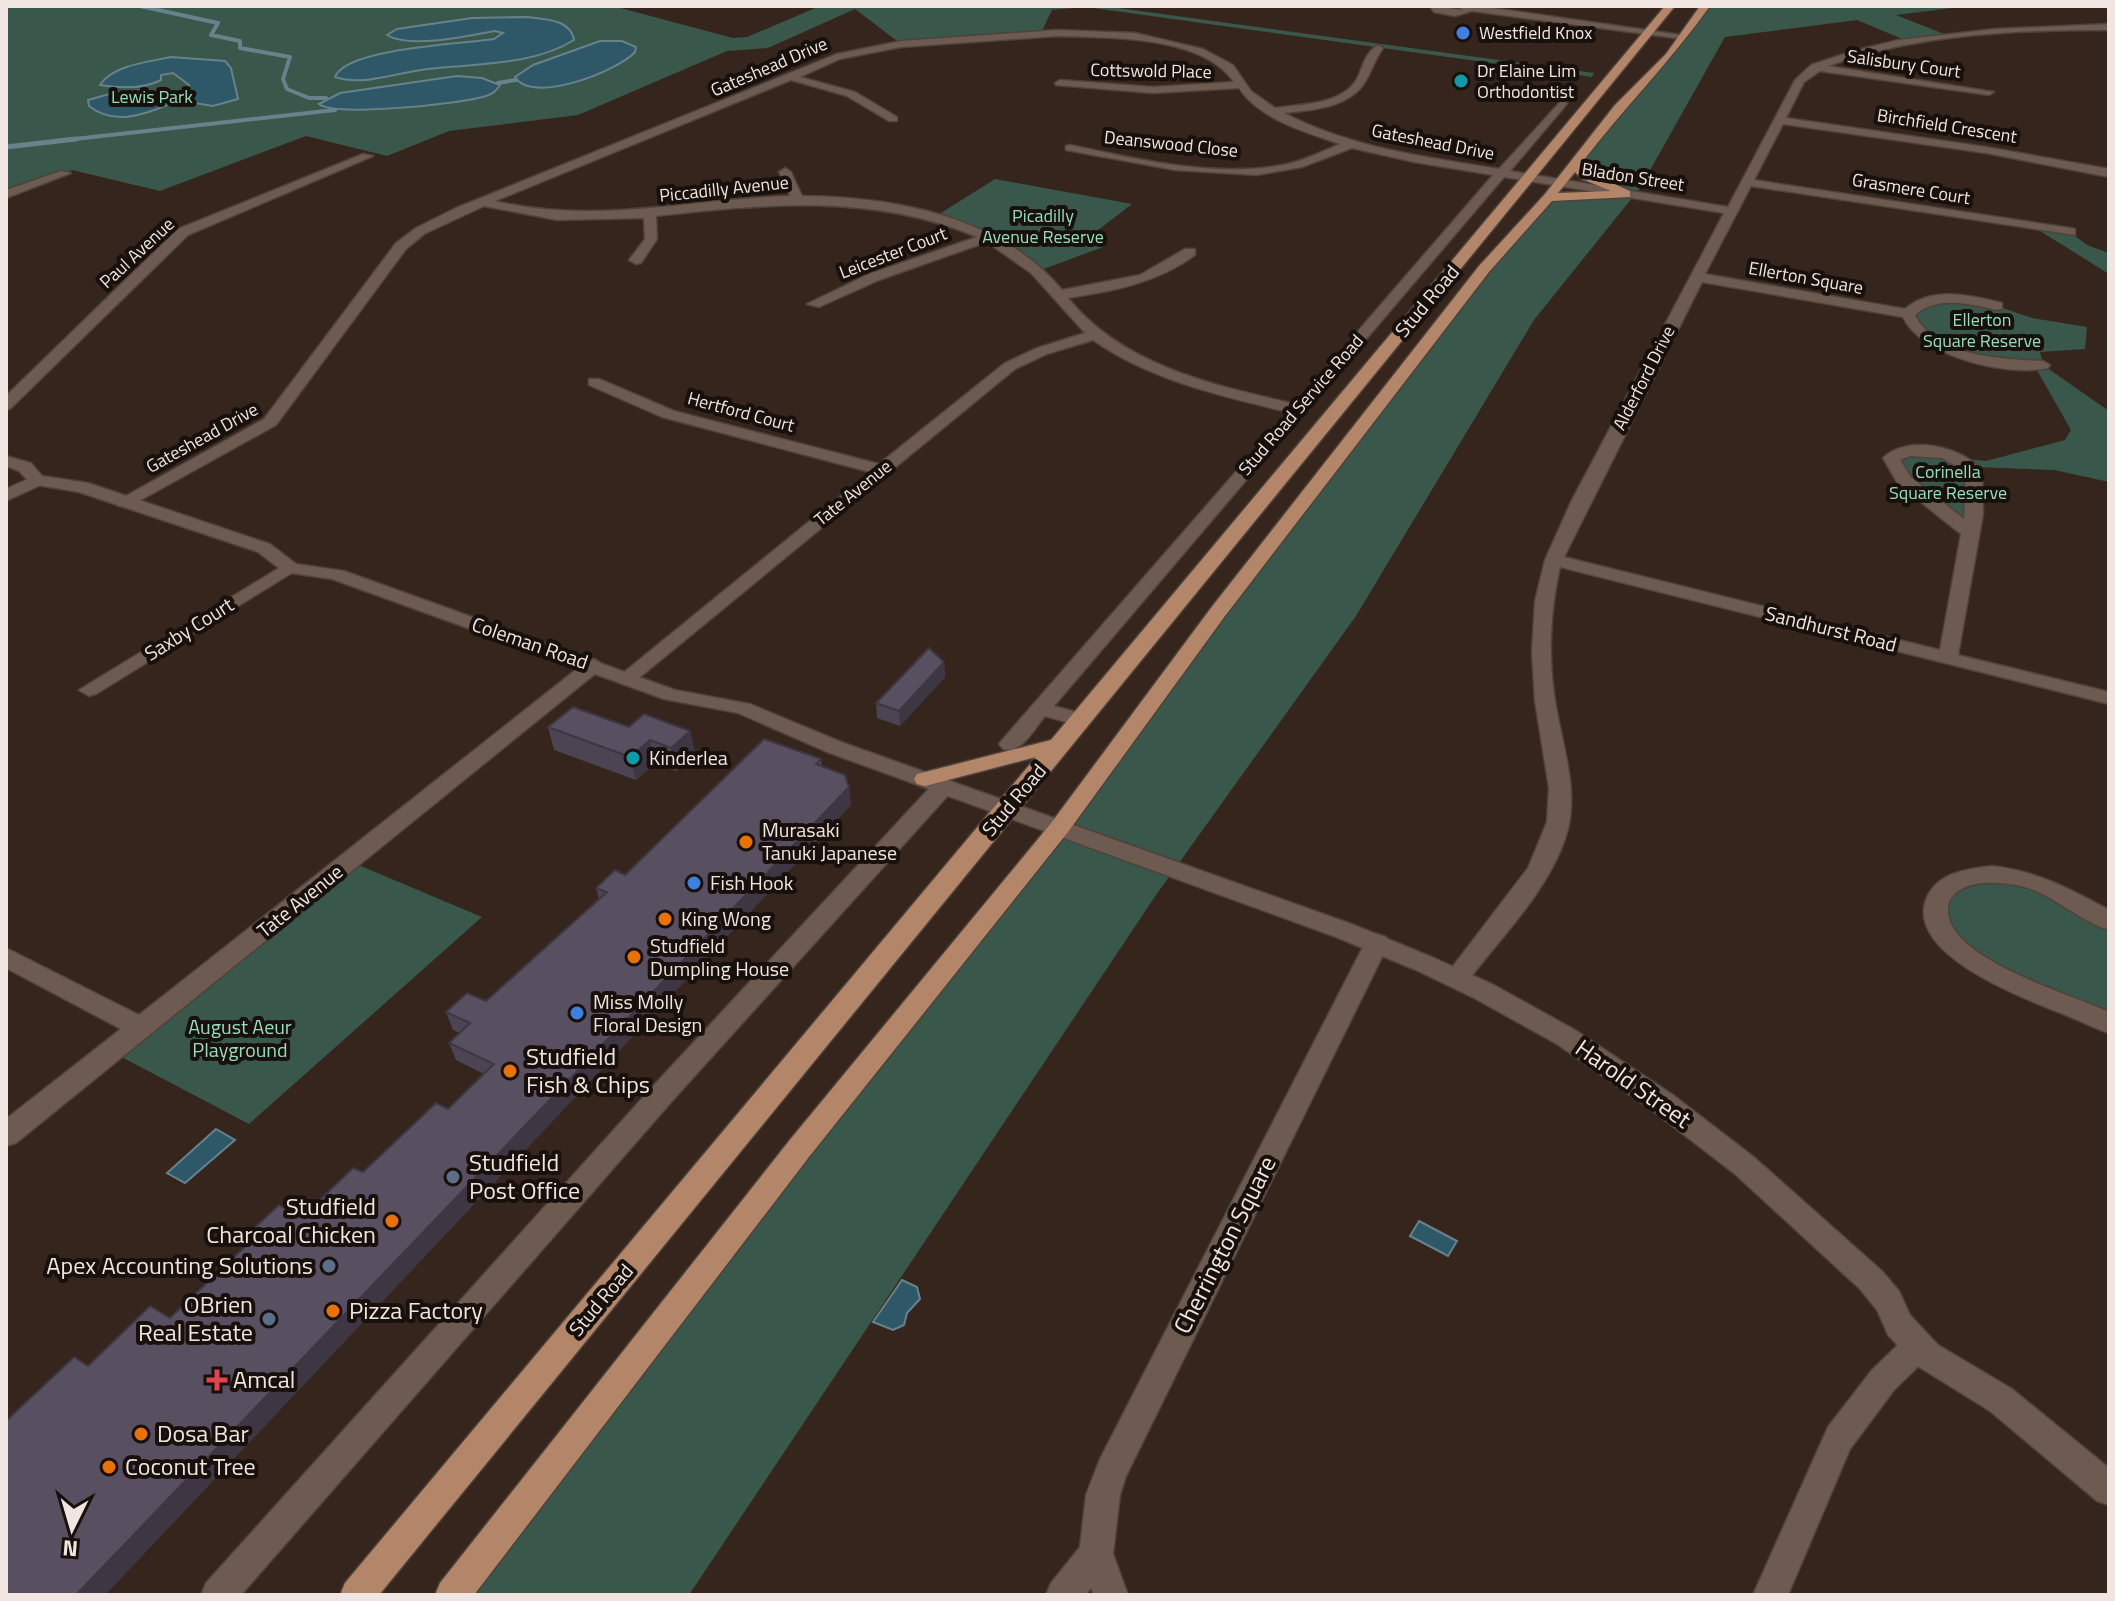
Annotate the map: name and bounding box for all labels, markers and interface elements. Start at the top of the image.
place label: Westfield Knox [1479,19,1592,46]
marker: Westfield Knox [1454,24,1472,42]
street label: Gateshead Drive [706,30,831,103]
street label: Salisbury Court [1846,42,1963,85]
street label: Cottswold Place [1090,56,1212,85]
place label: Dr Elaine Lim Orthodontist [1477,57,1576,105]
marker: Dr Elaine Lim Orthodontist [1452,72,1470,90]
park label: Lewis Park [111,83,193,110]
street label: Birchfield Crescent [1875,101,2020,150]
street label: Gateshead Drive [1369,116,1497,167]
street label: Deanswood Close [1103,123,1239,164]
street label: Bladon Street [1580,155,1687,198]
street label: Grasmere Court [1850,166,1973,211]
street label: Piccadilly Avenue [658,168,790,209]
park label: Picadilly Avenue Reserve [982,202,1104,250]
street label: Paul Avenue [93,211,180,294]
street label: Leicester Court [835,219,951,285]
street label: Ellerton Square [1747,254,1866,301]
street label: Stud Road [1387,258,1466,344]
park label: Ellerton Square Reserve [1923,306,2041,354]
street label: Alderford Drive [1606,321,1681,435]
street label: Stud Road Service Road [1232,328,1370,481]
street label: Hertford Court [685,384,798,439]
street label: Gateshead Drive [141,396,263,480]
street label: Tate Avenue [808,453,897,532]
park label: Corinella Square Reserve [1889,458,2007,506]
street label: Saxby Court [138,589,239,668]
street label: Sandhurst Road [1762,597,1900,660]
street label: Coleman Road [468,608,592,677]
place label: Kinderlea [649,742,728,773]
marker: Kinderlea [624,749,642,767]
street label: Stud Road [974,757,1053,843]
place label: Murasaki Tanuki Japanese [762,814,897,868]
marker: Murasaki Tanuki Japanese [737,833,755,851]
street label: Tate Avenue [250,856,349,945]
place label: Fish Hook [710,867,794,898]
marker: Fish Hook [685,874,703,892]
place label: King Wong [681,903,771,934]
marker: King Wong [656,910,674,928]
place label: Studfield Dumpling House [650,930,789,984]
marker: Studfield Dumpling House [625,948,643,966]
place label: Miss Molly Floral Design [593,986,702,1040]
marker: Miss Molly Floral Design [568,1004,586,1022]
park label: August Aeur Playground [188,1011,292,1065]
street label: Harold Street [1568,1030,1699,1137]
place label: Studfield Fish & Chips [526,1038,650,1102]
marker: Studfield Fish & Chips [501,1062,519,1080]
place label: Studfield Post Office [469,1144,580,1208]
street label: Cherrington Square [1164,1150,1284,1340]
marker: Studfield Post Office [444,1168,462,1186]
place label: Studfield Charcoal Chicken [206,1188,376,1252]
marker: Studfield Charcoal Chicken [383,1212,401,1230]
place label: Apex Accounting Solutions [46,1247,313,1283]
marker: Apex Accounting Solutions [320,1257,338,1275]
street label: Stud Road [561,1257,640,1343]
place label: OBrien Real Estate [138,1286,253,1350]
place label: Pizza Factory [349,1292,483,1328]
marker: Pizza Factory [324,1302,342,1320]
marker: OBrien Real Estate [260,1310,278,1328]
place label: Amcal [233,1361,295,1397]
marker: Amcal [208,1371,226,1389]
place label: Dosa Bar [157,1415,249,1451]
marker: Dosa Bar [132,1425,150,1443]
place label: Coconut Tree [125,1448,256,1484]
marker: Coconut Tree [100,1458,118,1476]
north arrow [32,1489,112,1569]
text: N [61,1531,79,1567]

